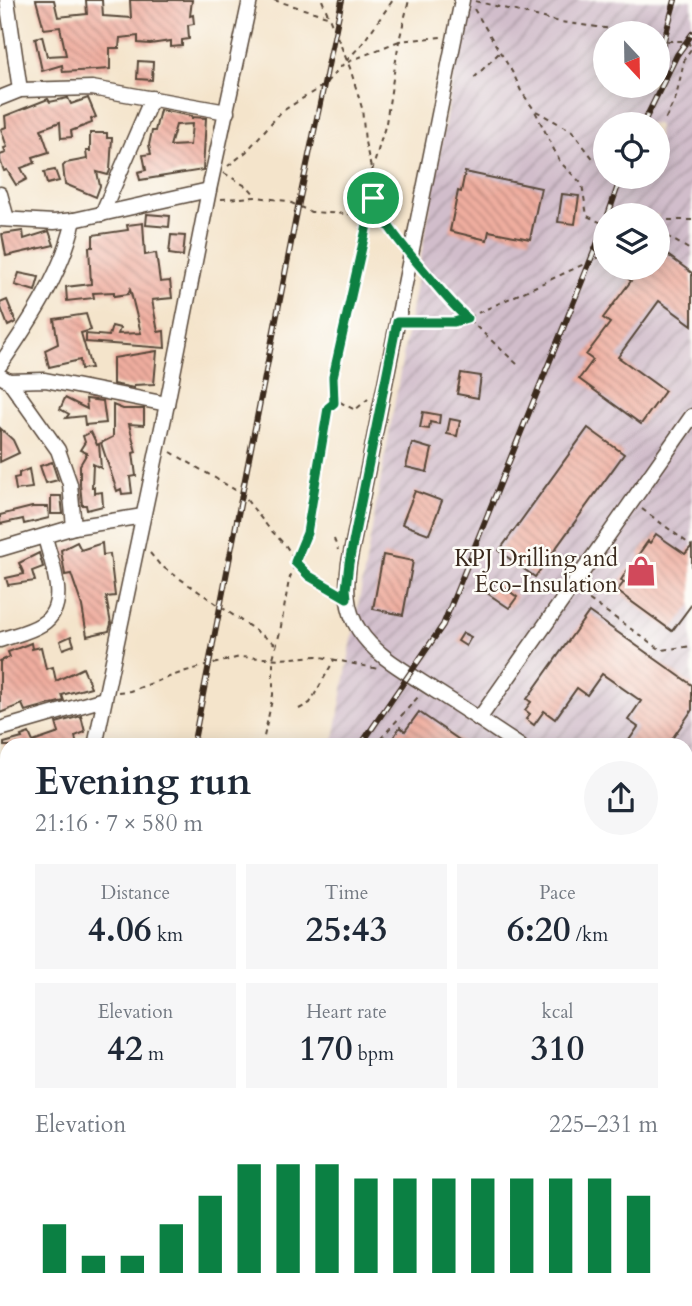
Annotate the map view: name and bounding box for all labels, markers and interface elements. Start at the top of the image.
north arrow [593,21,670,98]
map controls [593,21,670,280]
button: locate [593,112,670,189]
pin [343,168,403,228]
icon: arrive [354,179,392,217]
button: layers [593,203,670,280]
place label: KPJ Drilling and Eco-Insulation [454,543,619,600]
shop icon: KPJ Drilling and Eco-Insulation [624,554,658,588]
text: Evening run [35,756,251,808]
button: share [584,761,658,835]
text: 21:16 · 7 × 580 m [35,808,203,839]
text: Distance [101,880,170,906]
text: Time [325,880,368,906]
text: Pace [539,880,576,906]
text: 4.06 [88,906,152,954]
text: 25:43 [306,906,387,954]
text: 6:20 [507,906,571,954]
text: km [152,922,183,948]
text: /km [571,922,608,948]
text: Elevation [98,999,173,1025]
text: Heart rate [306,999,387,1025]
text: kcal [542,999,573,1025]
text: 42 [107,1025,143,1073]
text: 170 [299,1025,353,1073]
text: 310 [531,1025,584,1073]
text: m [143,1041,164,1067]
text: bpm [353,1041,394,1067]
text: Elevation [35,1109,126,1140]
text: 225–231 m [549,1109,658,1140]

